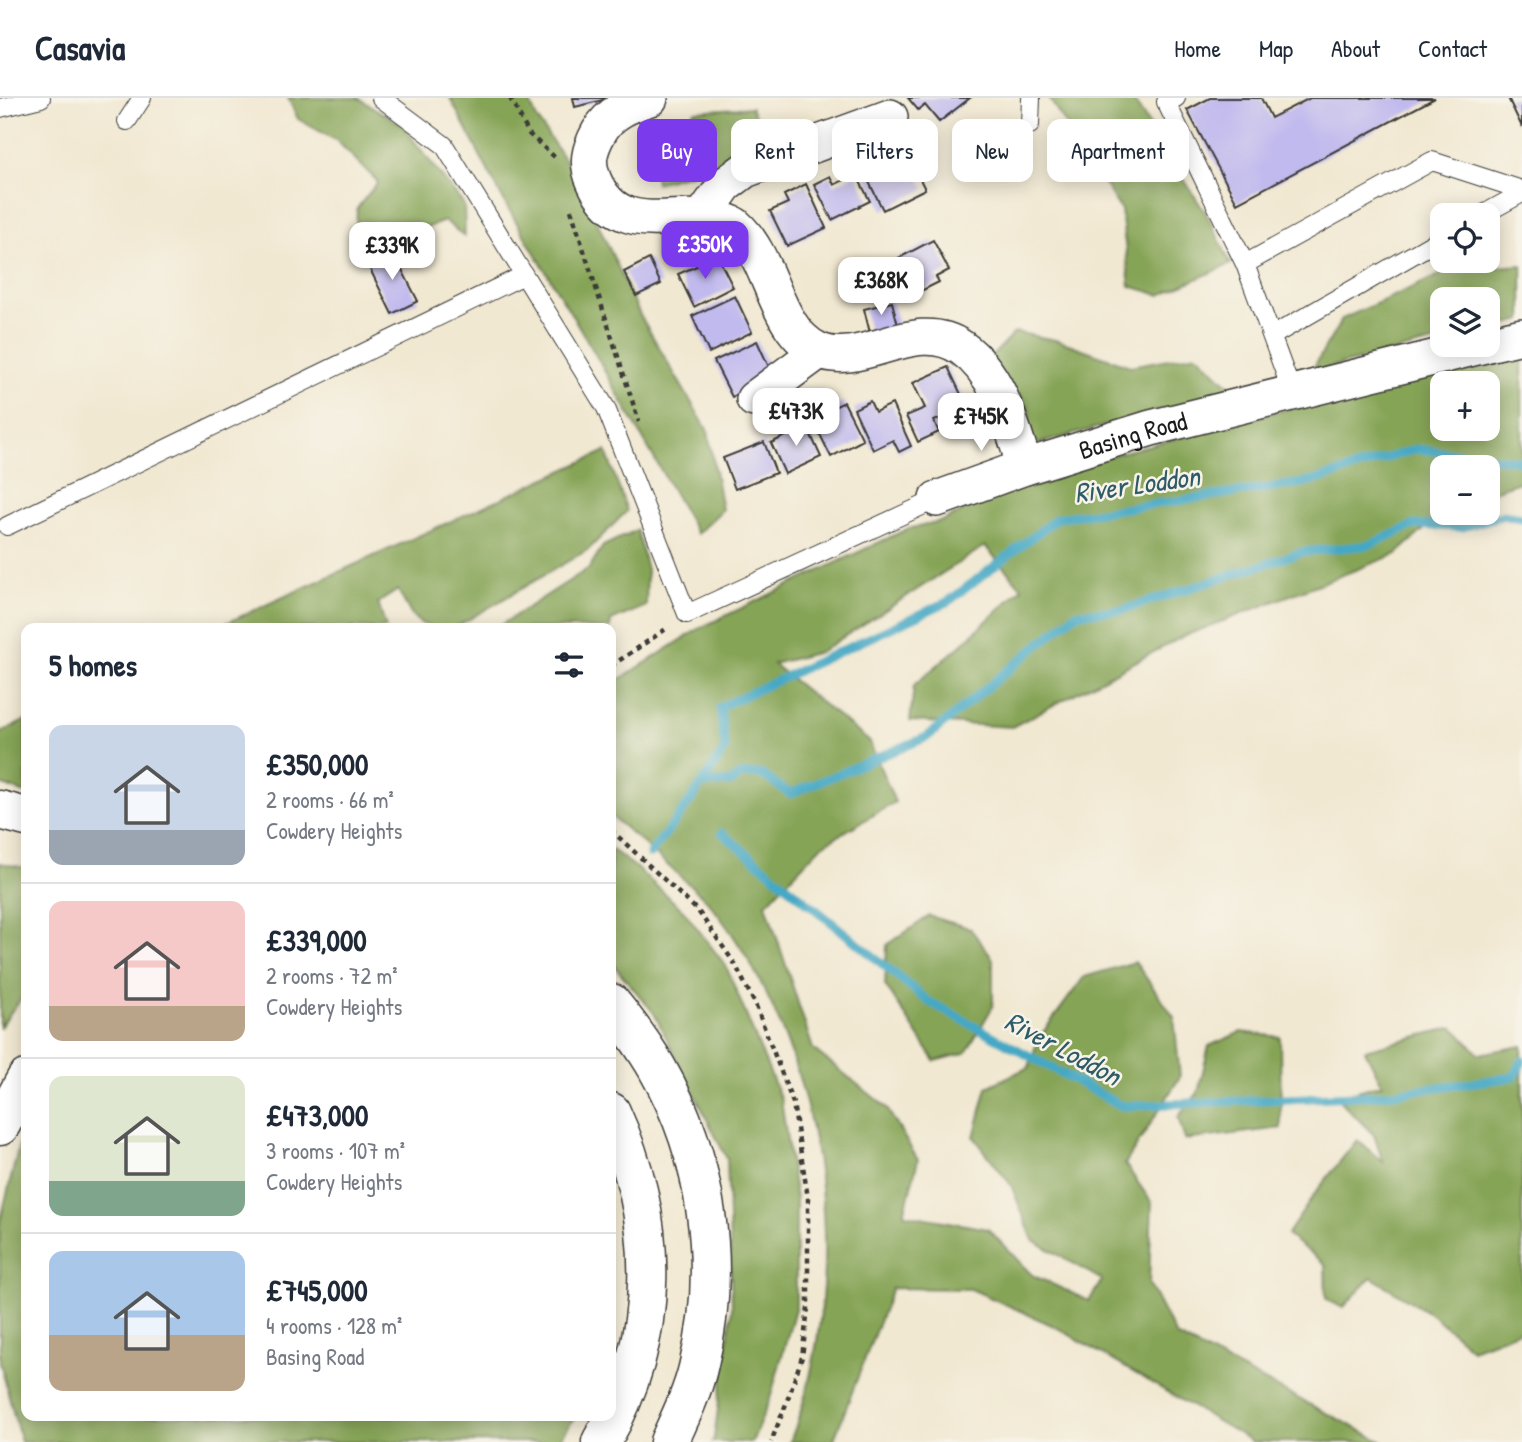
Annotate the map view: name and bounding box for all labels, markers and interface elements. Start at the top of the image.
text: Casavia [35,26,125,70]
text: Home [1174,32,1221,64]
text: Map [1259,32,1293,64]
text: About [1331,32,1380,64]
text: Contact [1418,32,1487,64]
chip: Buy [637,119,717,182]
chip: Rent [731,119,818,182]
chip: Filters [832,119,938,182]
chip: New [952,119,1033,182]
chip: Apartment [1047,119,1189,182]
map controls [1430,203,1500,525]
button: locate [1430,203,1500,273]
pin: £339K [343,222,441,282]
pin: £350K [656,222,754,281]
text: £350K [677,228,733,259]
text: £339K [365,229,419,260]
pin: £368K [832,258,930,317]
text: £368K [854,264,908,295]
button: layers [1430,287,1500,357]
button: + [1430,371,1500,441]
pin: £473K [747,388,845,448]
pin: £745K [932,394,1030,453]
text: £473K [769,395,824,426]
text: £745K [954,400,1008,431]
street label: Basing Road [1074,402,1190,467]
button: − [1430,455,1500,525]
water label: River Loddon [1072,456,1204,512]
text: 5 homes [49,645,137,685]
icon: filters [550,646,588,684]
text: £350,000 [266,744,368,784]
icon: home [105,753,189,837]
text: 2 rooms · 66 m² [266,784,394,815]
text: Cowdery Heights [266,815,402,846]
text: £339,000 [266,920,367,960]
icon: home [105,929,189,1013]
text: 2 rooms · 72 m² [266,960,398,991]
text: Cowdery Heights [266,991,402,1022]
water label: River Loddon [998,1002,1130,1095]
text: £473,000 [266,1095,368,1135]
icon: home [105,1104,189,1188]
text: 3 rooms · 107 m² [266,1135,405,1166]
text: Cowdery Heights [266,1166,402,1197]
text: £745,000 [266,1270,368,1310]
icon: home [105,1279,189,1363]
text: 4 rooms · 128 m² [266,1310,402,1341]
text: Basing Road [266,1341,364,1372]

